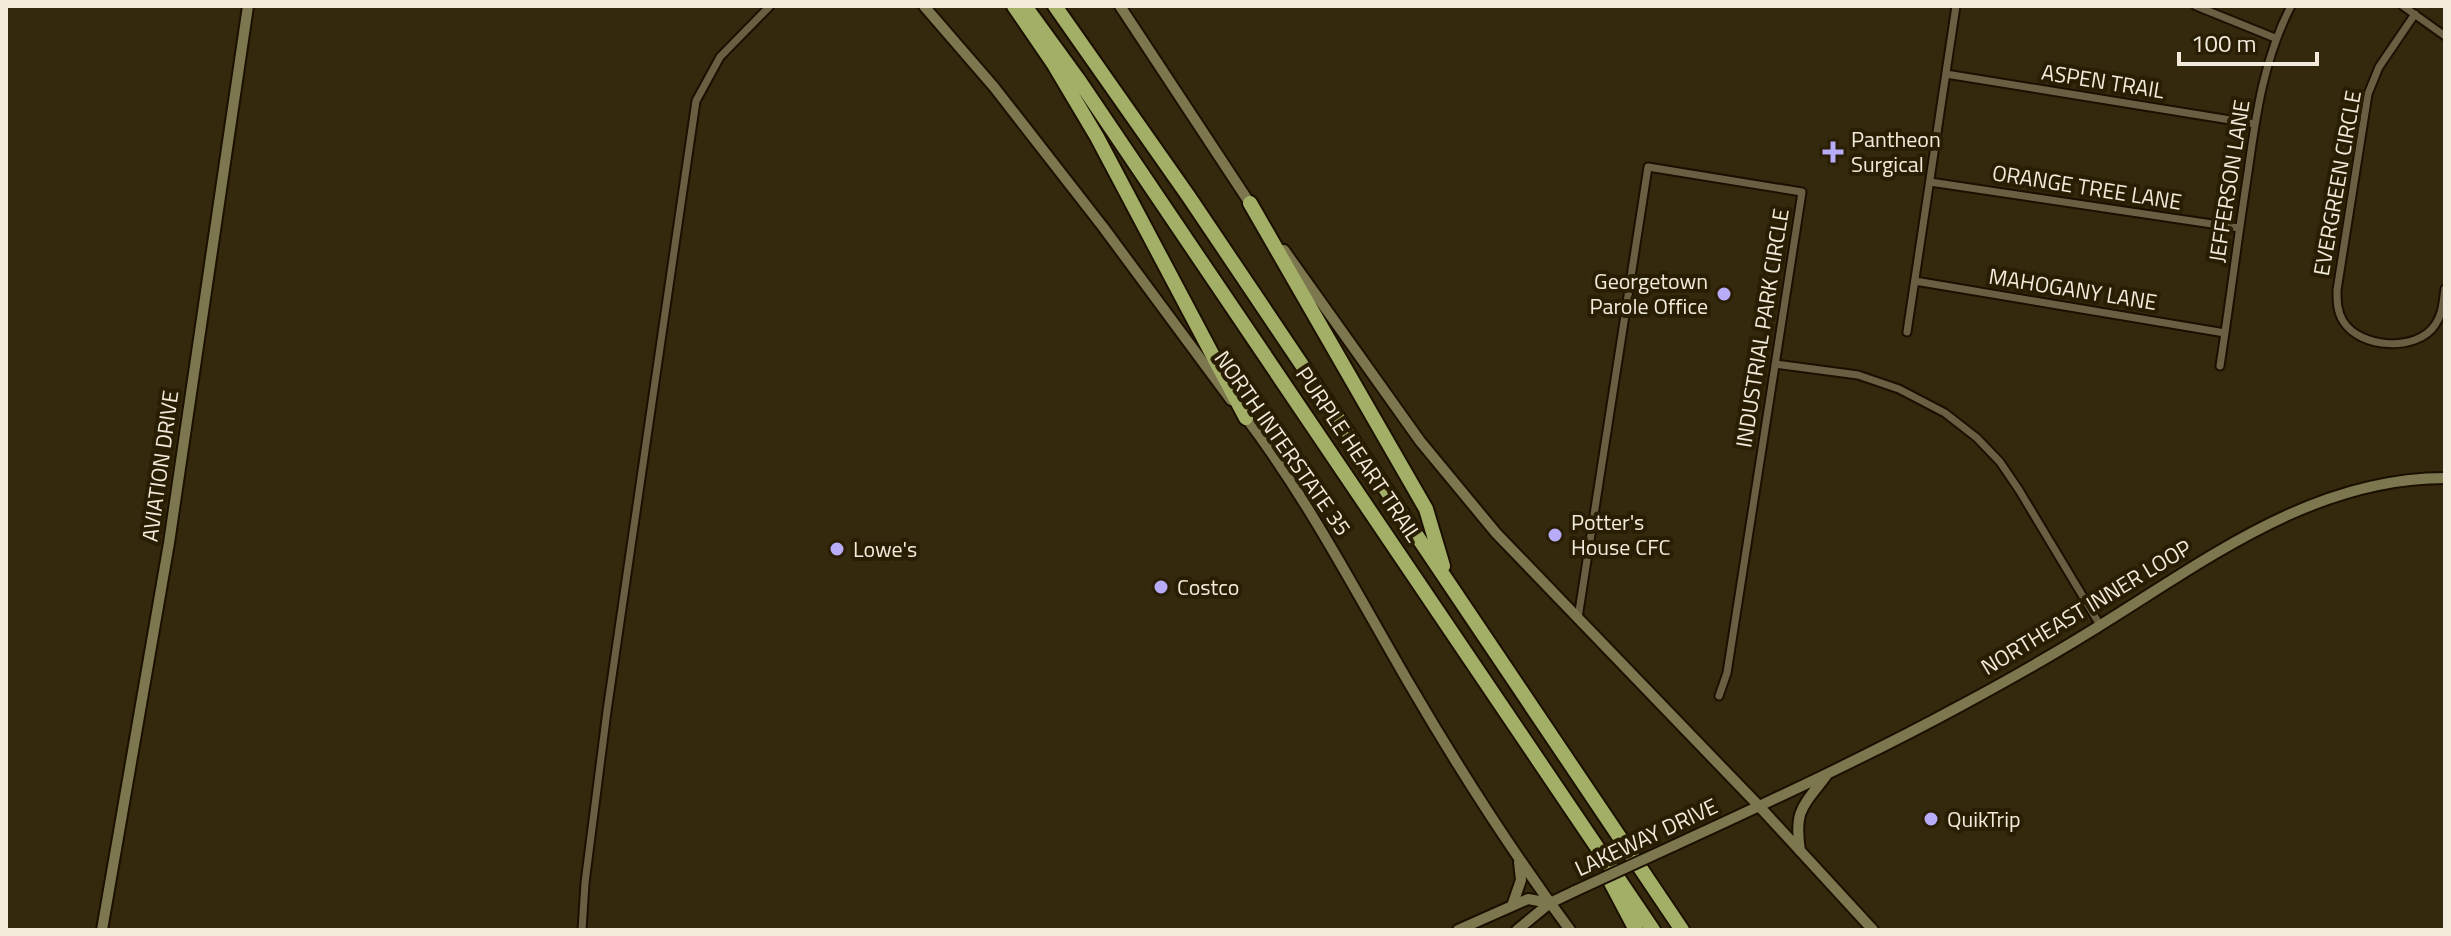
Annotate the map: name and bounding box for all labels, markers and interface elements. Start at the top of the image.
scale bar [2179,16,2317,66]
text: 100 m [2191,25,2257,61]
street label: ASPEN TRAIL [2039,55,2167,108]
street label: EVERGREEN CIRCLE [2304,88,2370,278]
street label: JEFFERSON LANE [2199,97,2259,265]
place label: Pantheon Surgical [1851,122,1941,181]
marker: Pantheon Surgical [1822,141,1844,163]
street label: ORANGE TREE LANE [1990,155,2184,219]
street label: INDUSTRIAL PARK CIRCLE [1726,206,1798,450]
street label: MAHOGANY LANE [1986,259,2160,319]
place label: Georgetown Parole Office [1590,264,1708,323]
marker: Georgetown Parole Office [1715,285,1733,303]
street label: NORTH INTERSTATE 35 [1206,343,1360,543]
street label: PURPLE HEART TRAIL [1288,359,1431,549]
street label: AVIATION DRIVE [133,388,187,544]
place label: Potter's House CFC [1571,505,1671,564]
marker: Potter's House CFC [1546,526,1564,544]
street label: NORTHEAST INNER LOOP [1974,530,2198,684]
place label: Lowe's [853,532,917,566]
marker: Lowe's [828,540,846,558]
place label: Costco [1177,570,1239,604]
marker: Costco [1152,578,1170,596]
street label: LAKEWAY DRIVE [1569,789,1723,885]
place label: QuikTrip [1947,802,2021,836]
marker: QuikTrip [1922,810,1940,828]

